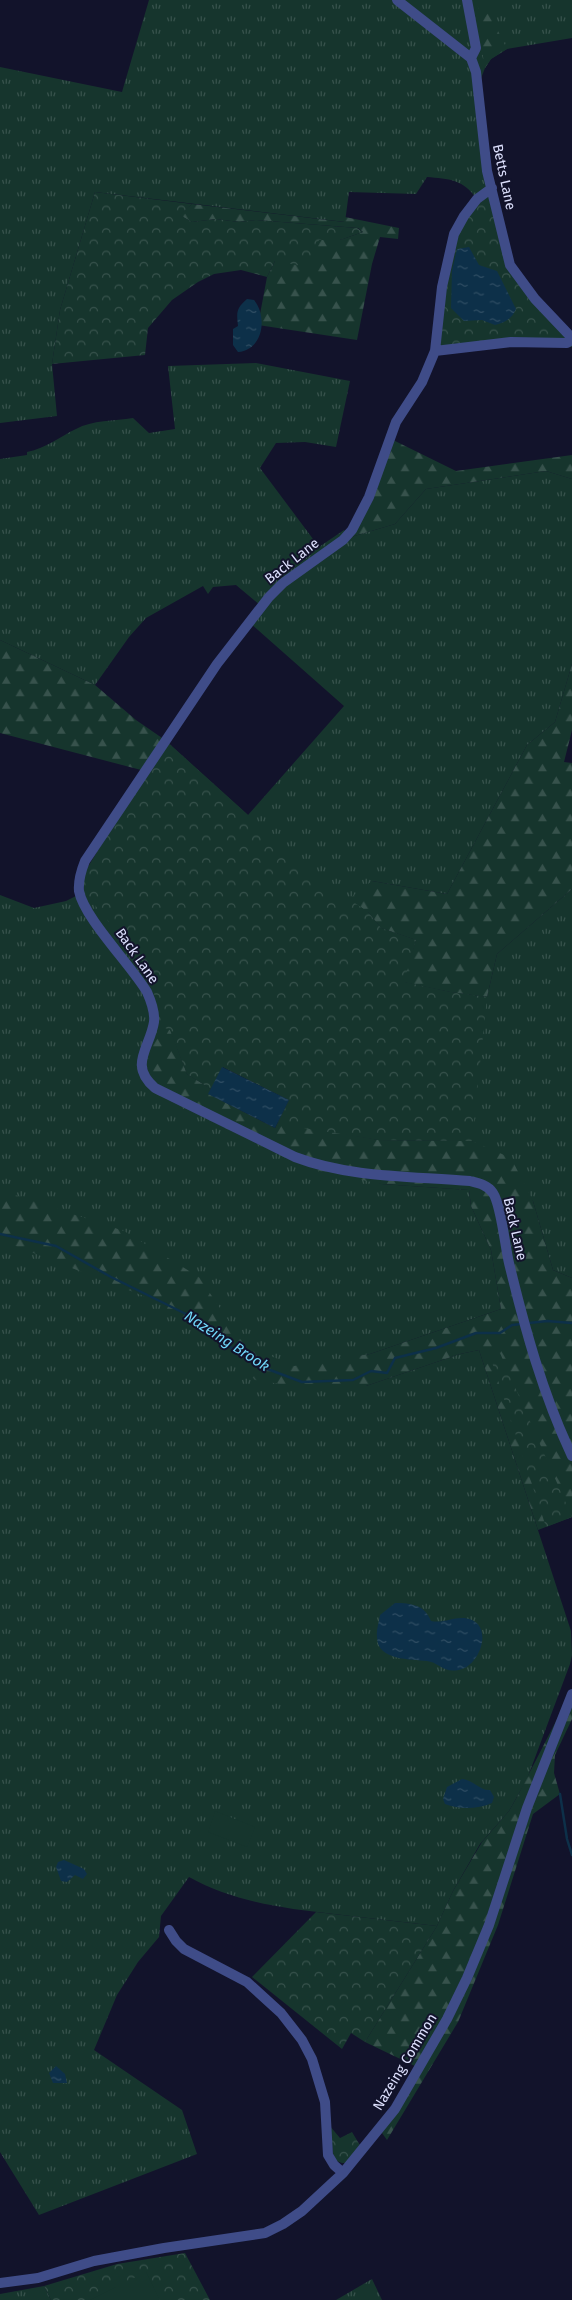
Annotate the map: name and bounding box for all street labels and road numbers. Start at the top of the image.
street label: Betts Lane [489,143,519,211]
street label: Back Lane [262,535,322,587]
street label: Back Lane [112,925,162,987]
street label: Back Lane [500,1196,530,1262]
street label: Nazeing Common [369,2010,441,2114]

